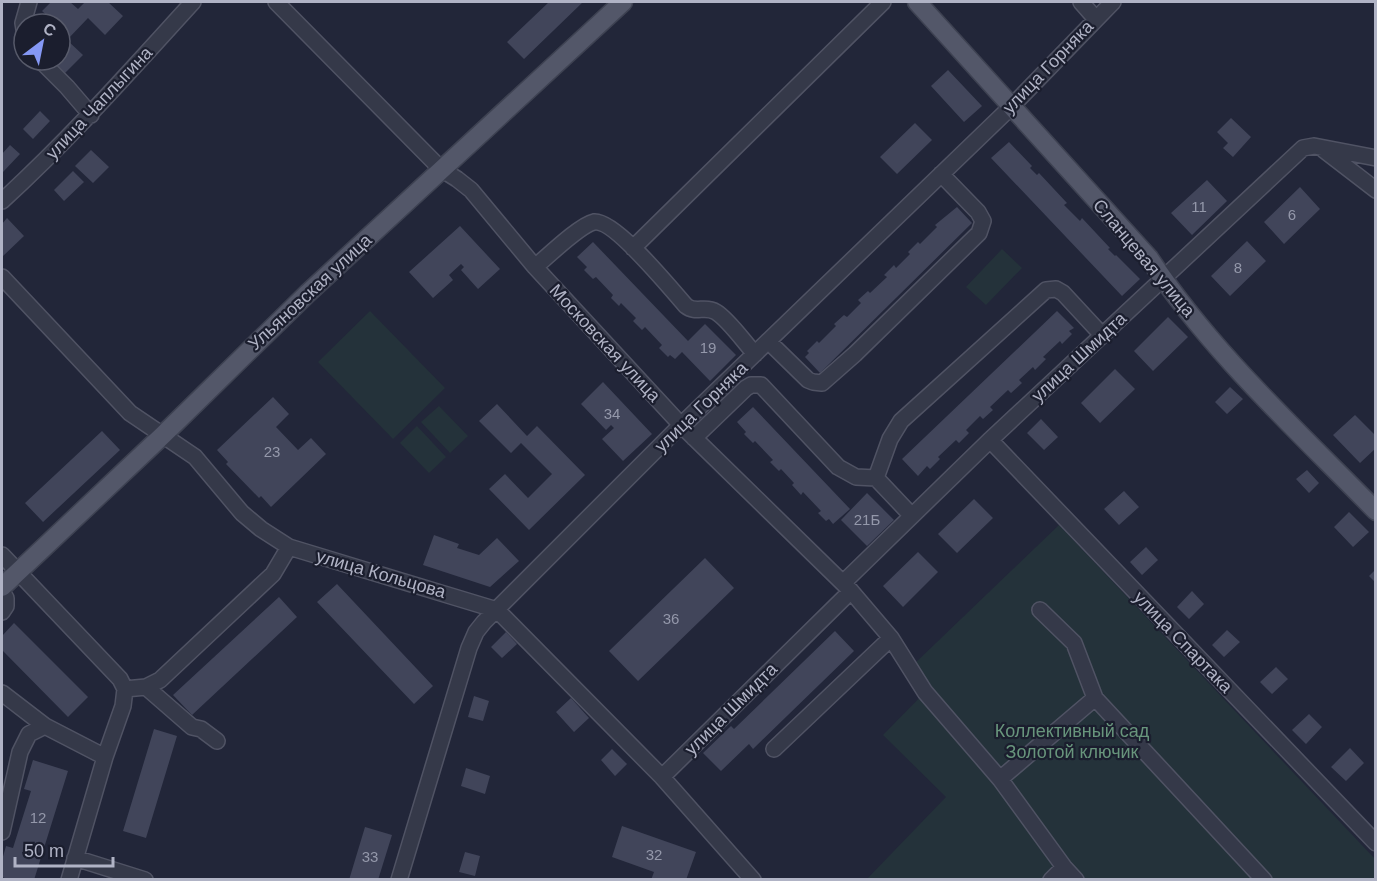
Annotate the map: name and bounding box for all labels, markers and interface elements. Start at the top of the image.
north arrow [12,12,72,72]
street label: улица Горняка [999,16,1098,117]
text: С [40,19,59,40]
street label: улица Чаплыгина [42,42,157,163]
street label: Сланцевая улица [1089,195,1200,322]
house number: 11 [1191,198,1207,215]
house number: 6 [1288,206,1296,223]
street label: Ульяновская улица [244,229,376,354]
house number: 8 [1234,259,1242,276]
street label: Московская улица [545,280,665,407]
street label: улица Шмидта [1028,307,1131,406]
house number: 19 [700,339,716,356]
street label: улица Горняка [651,357,752,456]
house number: 34 [604,405,620,422]
house number: 23 [264,443,280,460]
house number: 21Б [854,511,880,528]
street label: улица Кольцова [314,546,449,602]
street label: улица Спартака [1130,587,1237,698]
house number: 36 [663,610,679,627]
street label: улица Шмидта [681,658,782,759]
park label: Коллективный сад Золотой ключик [995,721,1150,762]
house number: 12 [30,809,46,826]
scale bar [15,830,112,868]
text: 50 m [24,841,64,861]
house number: 32 [646,846,662,863]
house number: 33 [362,848,378,865]

